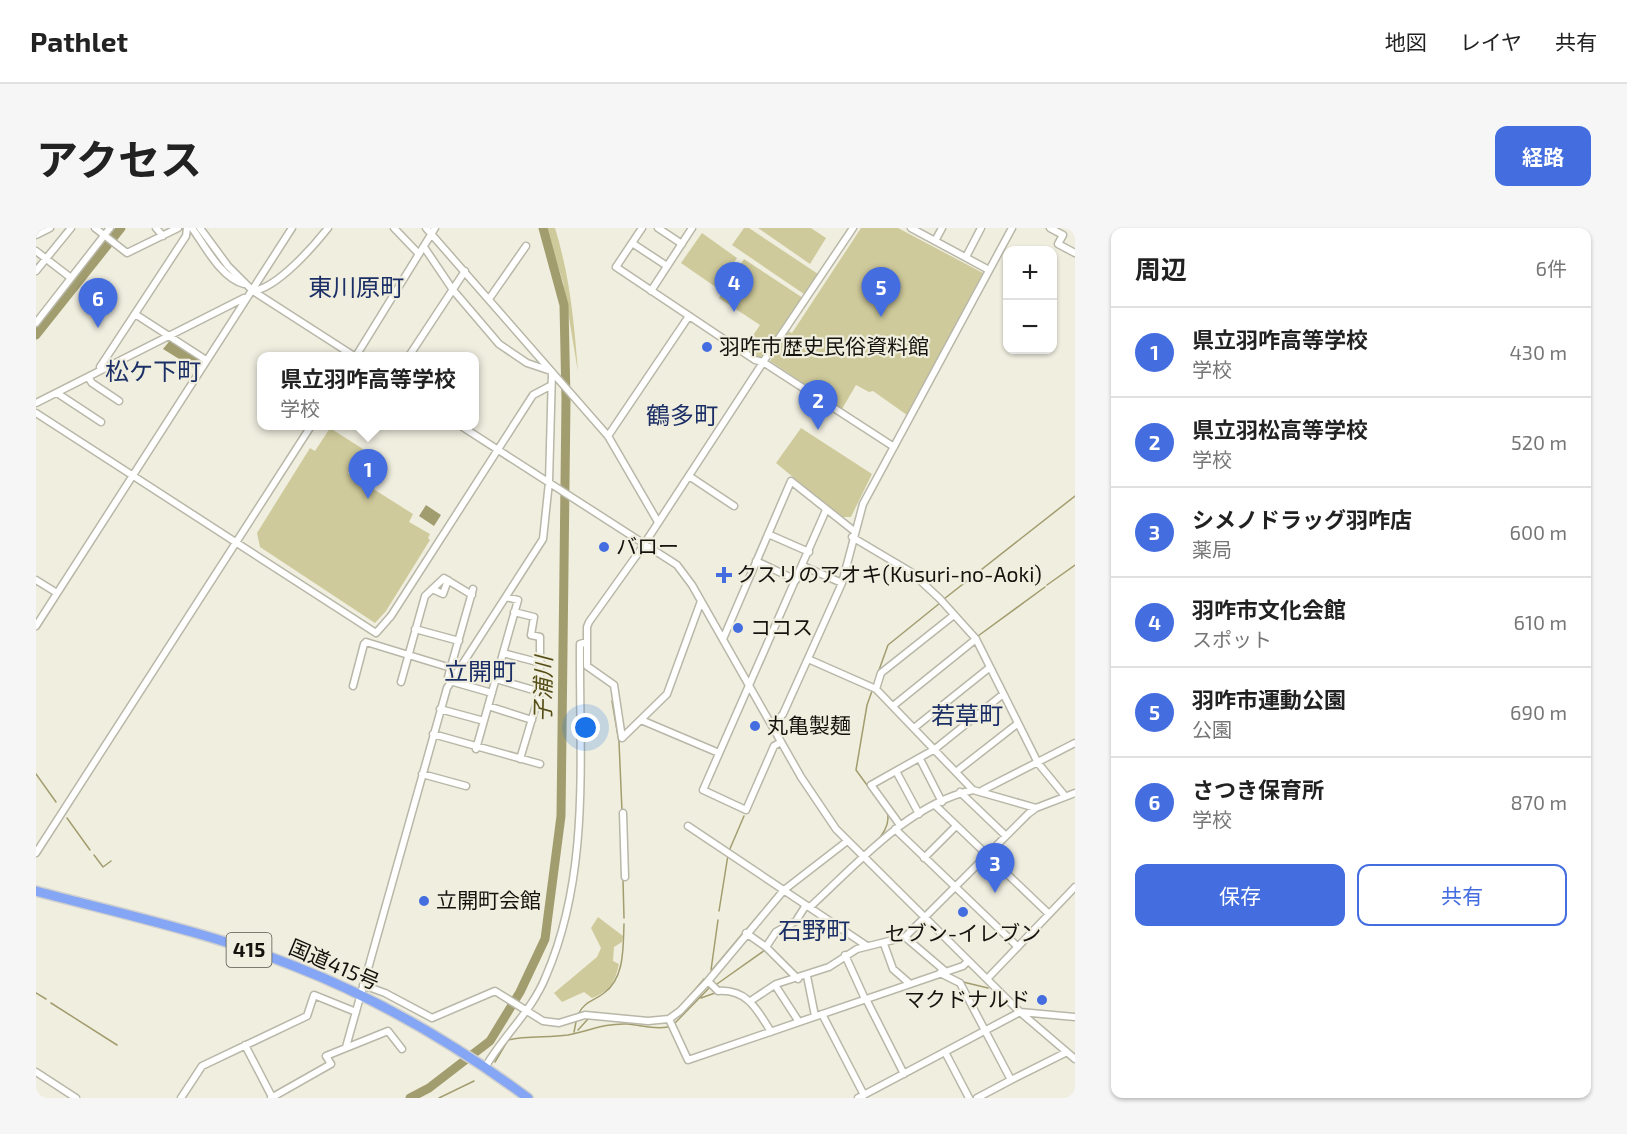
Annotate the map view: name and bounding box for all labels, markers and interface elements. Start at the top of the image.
text: Pathlet [30,24,128,58]
text: 地図 [1385,29,1427,54]
text: レイヤ [1460,29,1522,54]
text: 共有 [1555,29,1597,54]
button: 経路 [1495,126,1591,186]
text: アクセス [36,133,202,183]
map controls [1003,246,1057,354]
button: + [1003,246,1057,300]
text: 周辺 [1135,253,1187,284]
text: 6件 [1536,256,1567,280]
pin: 4 [714,262,754,312]
pin: 5 [862,268,900,317]
district label: 東川原町 [308,272,404,301]
pin: 6 [78,279,118,328]
button: − [1003,300,1057,354]
text: 県立羽咋高等学校 [1192,326,1368,352]
place label: 羽咋市歴史民俗資料館 [719,333,929,358]
marker: 羽咋市歴史民俗資料館 [700,340,714,354]
text: 1 [1150,340,1159,364]
text: 430 m [1510,340,1567,364]
popup [257,352,479,430]
district label: 松ケ下町 [105,356,201,385]
text: 学校 [1192,357,1232,381]
text: 県立羽咋高等学校 [280,365,456,391]
pin: 2 [798,380,838,430]
text: 学校 [280,396,320,420]
district label: 鶴多町 [646,400,718,429]
text: 県立羽松高等学校 [1192,416,1368,442]
text: 2 [1149,430,1160,454]
text: 520 m [1511,430,1567,454]
text: 学校 [1192,447,1232,471]
pin: 1 [348,450,388,499]
text: シメノドラッグ羽咋店 [1192,506,1412,532]
text: 3 [1149,520,1160,544]
text: 600 m [1509,520,1567,544]
place label: バロー [616,533,679,558]
text: 薬局 [1192,537,1232,561]
marker: バロー [597,540,611,554]
place label: クスリのアオキ(Kusuri-no-Aoki) [736,561,1042,586]
marker: クスリのアオキ(Kusuri-no-Aoki) [717,568,731,582]
text: 羽咋市文化会館 [1192,596,1346,622]
text: 4 [1148,610,1161,634]
text: 610 m [1514,610,1567,634]
place label: ココス [750,614,813,639]
marker: ココス [731,621,745,635]
text: スポット [1192,627,1272,651]
water label: 子浦川 [528,654,556,722]
district label: 立開町 [444,656,516,685]
text: 羽咋市運動公園 [1192,686,1346,712]
district label: 若草町 [931,700,1003,729]
text: 5 [1149,700,1160,724]
text: 690 m [1510,700,1567,724]
place label: 丸亀製麺 [767,712,851,737]
your location [571,713,600,742]
text: 公園 [1192,717,1232,741]
marker: 丸亀製麺 [748,719,762,733]
text: さつき保育所 [1192,776,1324,802]
text: 6 [1149,790,1160,814]
text: 870 m [1511,790,1567,814]
text: 学校 [1192,807,1232,831]
pin: 3 [976,844,1014,893]
button: 保存 [1135,864,1345,926]
button: 共有 [1357,864,1567,926]
place label: 立開町会館 [436,887,541,912]
marker: 立開町会館 [417,894,431,908]
marker: セブン-イレブン [956,905,970,919]
district label: 石野町 [778,915,850,944]
place label: セブン-イレブン [885,920,1041,945]
road number: 415 [226,933,272,967]
street label: 国道415号 [286,933,383,994]
place label: マクドナルド [904,986,1030,1011]
marker: マクドナルド [1035,993,1049,1007]

